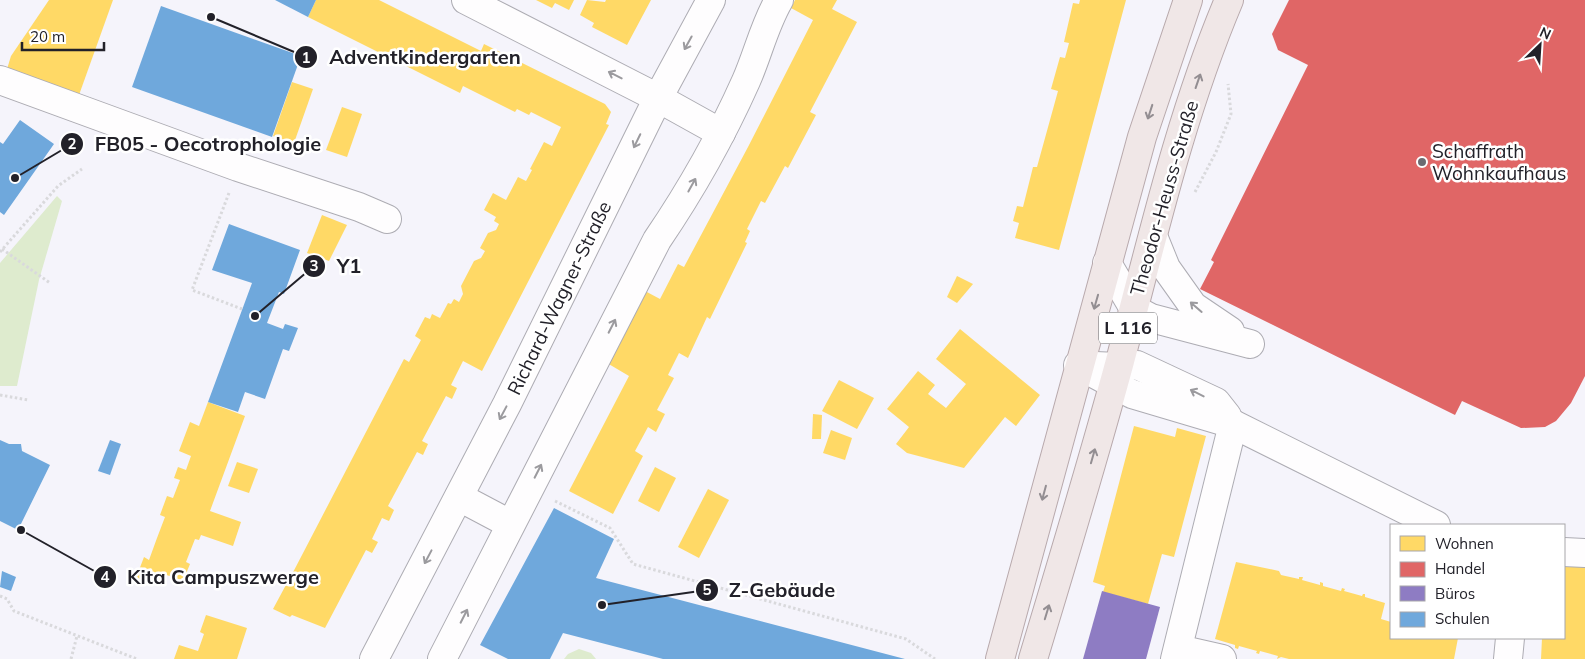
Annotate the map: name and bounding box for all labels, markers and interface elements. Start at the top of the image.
scale bar [22,20,105,52]
north arrow [1515,20,1565,70]
text: N [1537,23,1554,44]
text: 20 m [30,27,65,46]
one-way arrow [683,35,692,50]
callout: Adventkindergarten [294,40,530,75]
text: Adventkindergarten [329,44,521,69]
text: 1 [301,48,311,67]
one-way arrow [608,70,623,80]
one-way arrow [1193,73,1203,89]
street label: Theodor-Heuss-Straße [1125,98,1203,298]
one-way arrow [1145,104,1154,120]
callout: FB05 - Oecotrophologie [60,126,331,161]
text: FB05 - Oecotrophologie [95,131,321,156]
one-way arrow [632,133,641,148]
text: 2 [67,134,77,153]
place label: Schaffrath Wohnkaufhaus [1432,139,1567,185]
marker: Schaffrath Wohnkaufhaus [1416,156,1428,168]
one-way arrow [687,178,697,193]
street label: Richard-Wagner-Straße [502,197,616,399]
callout: Y1 [301,248,371,283]
text: Y1 [336,253,361,278]
text: 3 [309,256,319,275]
one-way arrow [1091,294,1100,310]
one-way arrow [1189,301,1202,313]
road number: L 116 [1099,312,1157,343]
one-way arrow [607,319,617,334]
one-way arrow [1190,388,1205,398]
one-way arrow [498,405,508,420]
one-way arrow [1089,449,1099,465]
one-way arrow [534,464,543,479]
one-way arrow [1039,484,1048,500]
legend [1390,524,1565,639]
text: Wohnen [1435,534,1494,553]
one-way arrow [423,549,433,564]
callout: Kita Campuszwerge [93,559,329,594]
text: Handel [1435,559,1485,578]
text: Kita Campuszwerge [127,564,319,589]
text: 4 [100,567,110,586]
callout: Z-Gebäude [694,572,846,607]
text: Z-Gebäude [729,577,835,602]
text: 5 [702,580,712,599]
text: Büros [1435,584,1475,603]
one-way arrow [1043,605,1053,621]
one-way arrow [459,608,469,623]
text: Schulen [1435,609,1490,628]

